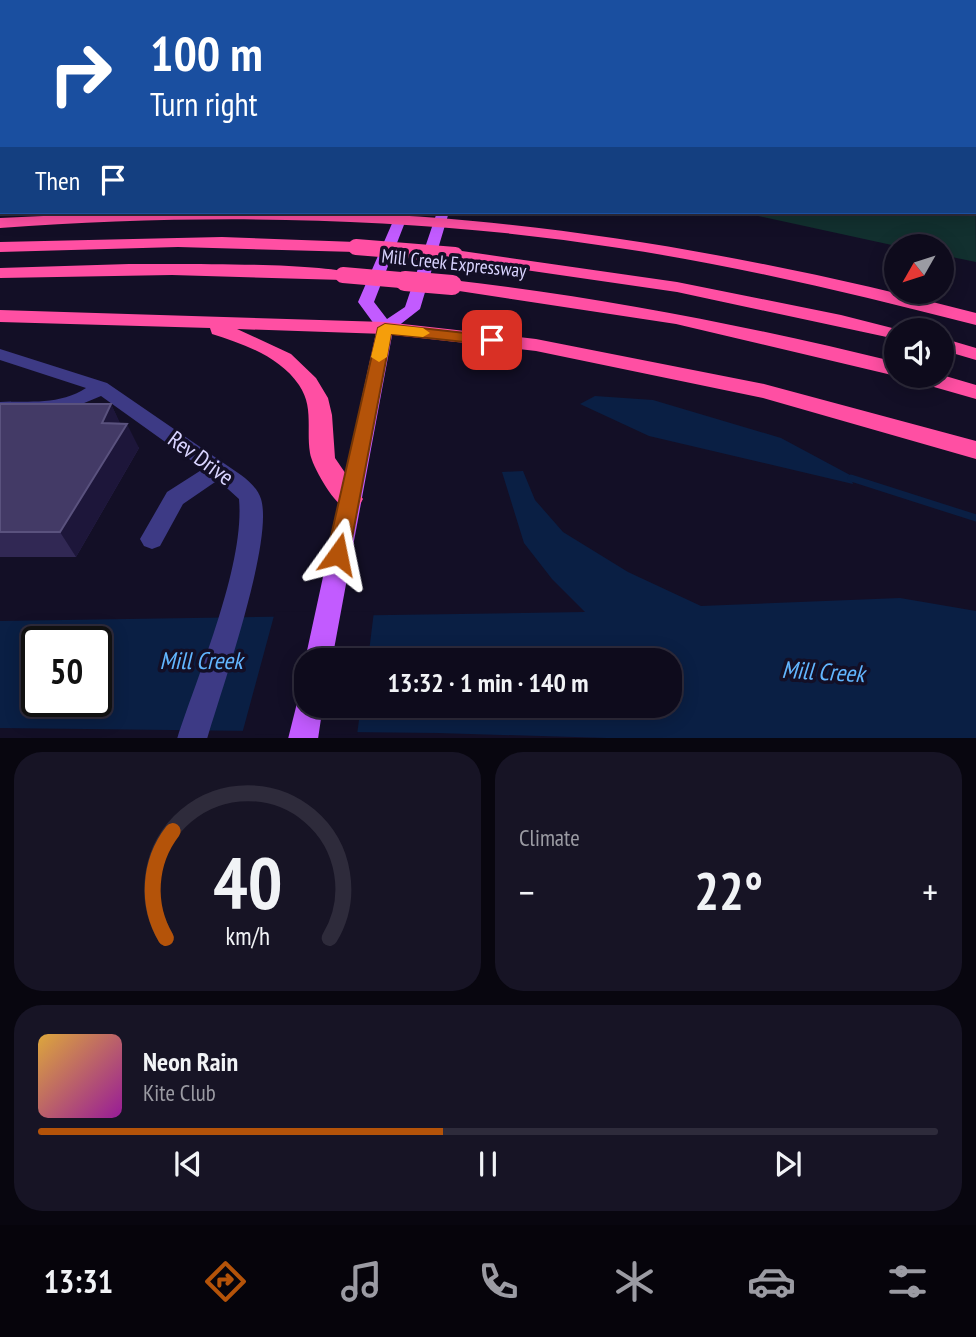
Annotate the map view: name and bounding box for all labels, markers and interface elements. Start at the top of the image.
text: 100 m [150,21,263,85]
icon: right [35,28,126,119]
text: Turn right [150,83,258,125]
icon: arrive [94,161,132,199]
text: Then [35,164,80,197]
north arrow [884,234,954,304]
map controls [884,234,954,388]
street label: Mill Creek Expressway [380,243,528,283]
pin [462,310,522,370]
button: sound [884,318,954,388]
icon: arrive [473,321,511,359]
street label: Rev Drive [163,424,240,491]
position arrow [301,517,375,591]
speed limit sign: 50 [21,626,112,717]
water label: Mill Creek [160,645,245,676]
water label: Mill Creek [781,654,868,689]
text: 13:32 · 1 min · 140 m [388,666,588,699]
text: Climate [519,823,580,852]
text: 40 [213,834,282,928]
text: 22° [694,857,763,924]
text: − [519,867,535,916]
text: + [922,867,938,916]
text: km/h [225,919,270,951]
text: Neon Rain [143,1045,238,1078]
text: Kite Club [143,1078,216,1107]
icon: previous [169,1145,207,1183]
icon: pause [469,1145,507,1183]
icon: next [769,1145,807,1183]
icon: directions [201,1257,250,1306]
icon: music [337,1257,386,1306]
icon: phone [474,1257,523,1306]
icon: climate [610,1257,659,1306]
icon: car [747,1257,796,1306]
icon: filters [883,1257,932,1306]
text: 13:31 [44,1260,113,1302]

